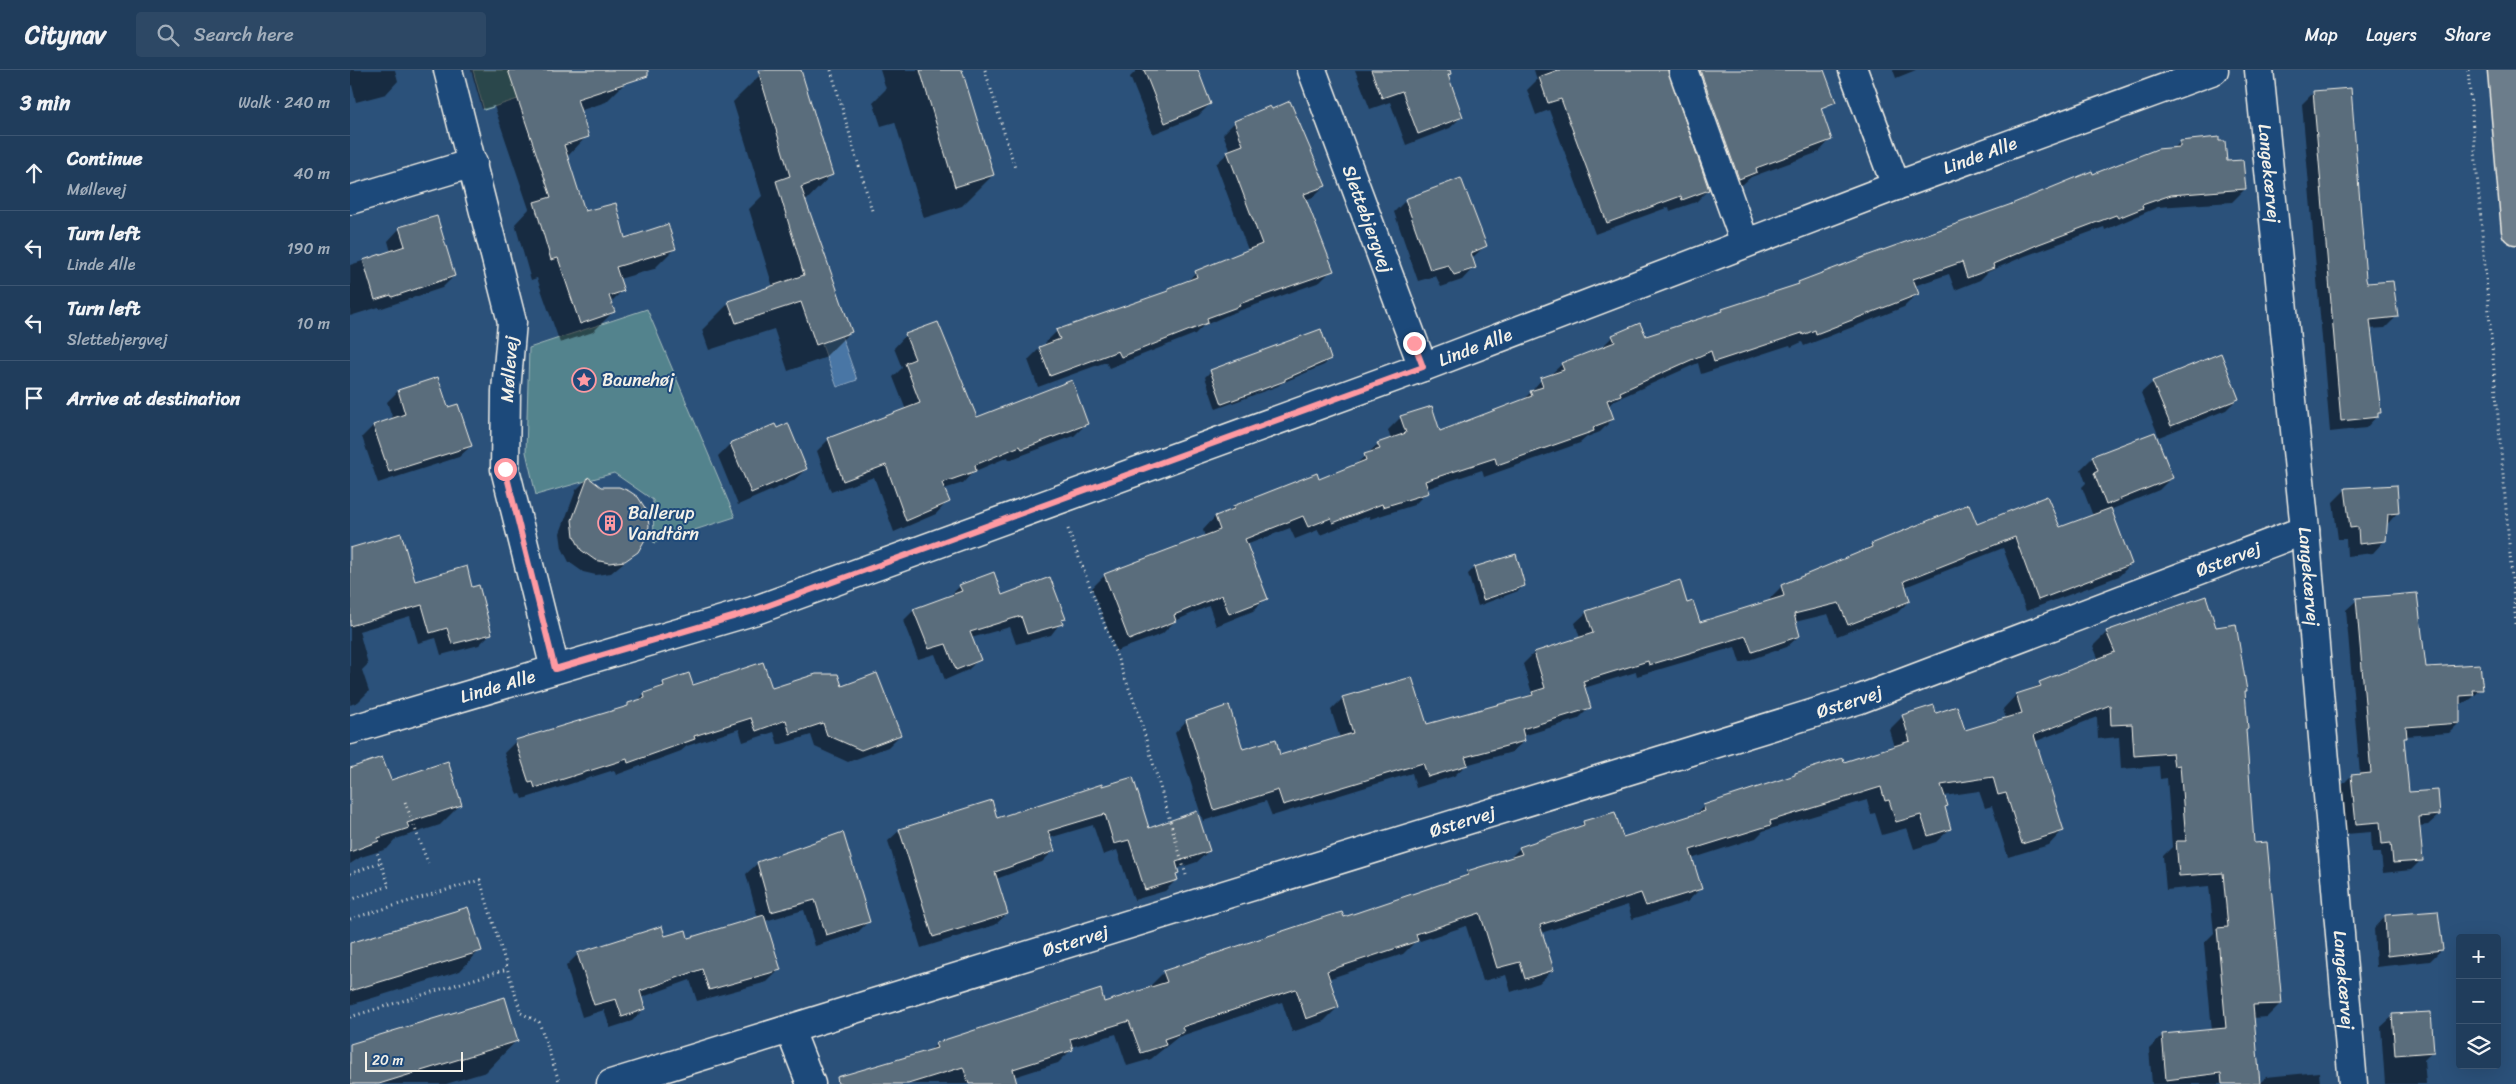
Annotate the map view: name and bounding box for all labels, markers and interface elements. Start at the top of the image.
search box [136,12,486,57]
text: Citynav [25,14,106,56]
text: Search here [194,18,294,51]
text: Map [2305,19,2338,51]
text: Layers [2366,19,2417,51]
text: Share [2445,19,2491,51]
icon: search [154,21,182,49]
text: 3 min [20,84,70,122]
text: Walk · 240 m [238,88,330,117]
street label: Langekærvej [2248,122,2290,225]
street label: Linde Alle [1938,127,2022,184]
text: Continue [67,142,143,175]
icon: ahead [20,159,48,187]
text: 40 m [293,159,330,188]
street label: Slettebjergvej [1333,160,1403,278]
text: Møllevej [67,175,126,204]
text: Turn left [67,217,140,250]
icon: left [20,234,48,262]
text: 190 m [287,234,330,263]
text: Linde Alle [67,250,136,279]
text: Turn left [67,292,140,325]
icon: left [20,309,48,337]
text: 10 m [297,309,330,338]
street label: Linde Alle [1433,318,1517,376]
text: Slettebjergvej [67,325,168,354]
route end [1403,332,1426,355]
street label: Møllevej [491,334,527,403]
place label: Baunehøj [602,364,675,396]
place icon: Baunehøj [571,367,597,393]
text: Arrive at destination [67,382,240,415]
icon: arrive [20,384,48,412]
route start [494,458,517,481]
place label: Ballerup Vandtårn [628,497,699,550]
building icon: Ballerup Vandtårn [597,510,623,536]
street label: Langekærvej [2289,526,2329,628]
street label: Østervej [2191,532,2266,586]
street label: Linde Alle [456,660,540,713]
street label: Østervej [1812,676,1887,728]
street label: Østervej [1425,796,1500,847]
street label: Østervej [1038,915,1113,966]
street label: Langekærvej [2324,929,2364,1032]
map controls [2456,934,2501,1069]
button: + [2456,934,2501,979]
button: − [2456,979,2501,1024]
button: layers [2456,1024,2501,1069]
text: 20 m [372,1048,403,1073]
scale bar [365,1049,462,1072]

